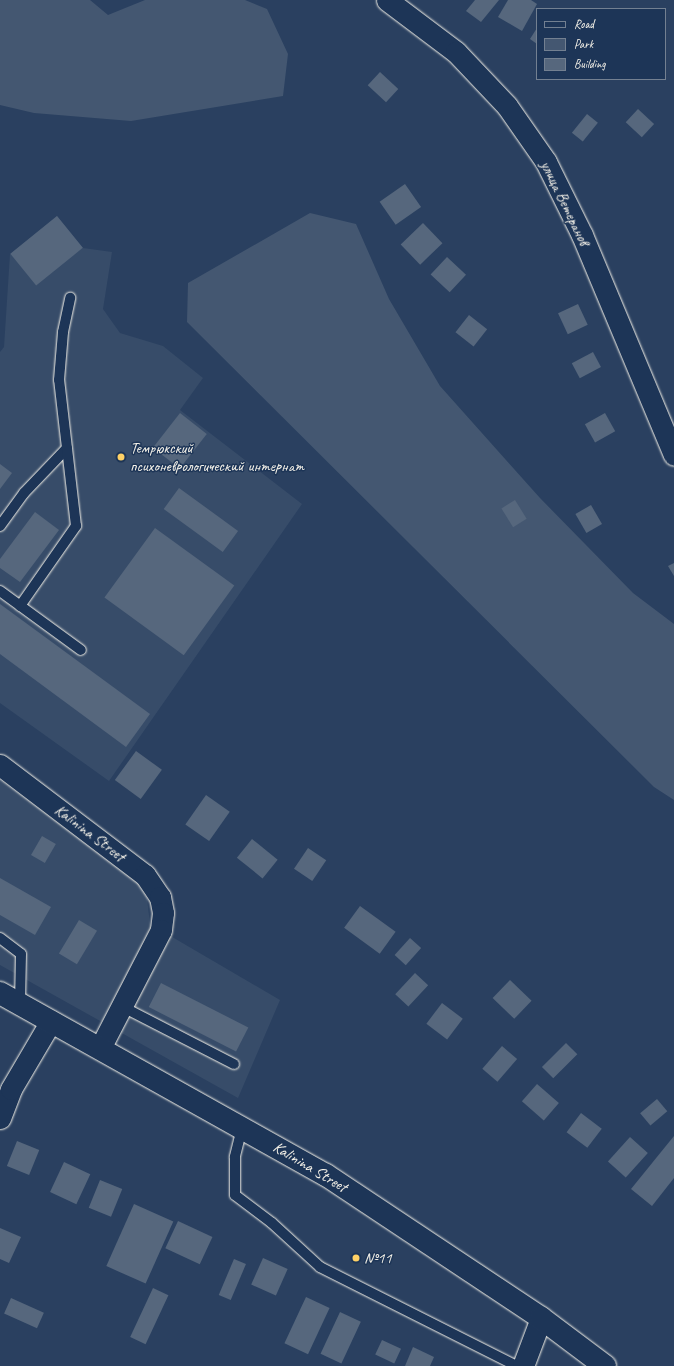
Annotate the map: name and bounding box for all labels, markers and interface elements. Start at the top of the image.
legend [536,8,666,80]
text: Road [574,16,594,32]
text: Park [574,36,593,52]
text: Building [574,56,606,72]
street label: улица Ветеранов [536,158,594,248]
place label: Темрюкский психоневрологический интернат [130,438,304,476]
marker: Темрюкский психоневрологический интернат [115,451,127,463]
street label: Kalinina Street [51,800,129,866]
street label: Kalinina Street [269,1137,351,1197]
place label: №11 [364,1248,392,1268]
marker: №11 [351,1253,361,1263]

